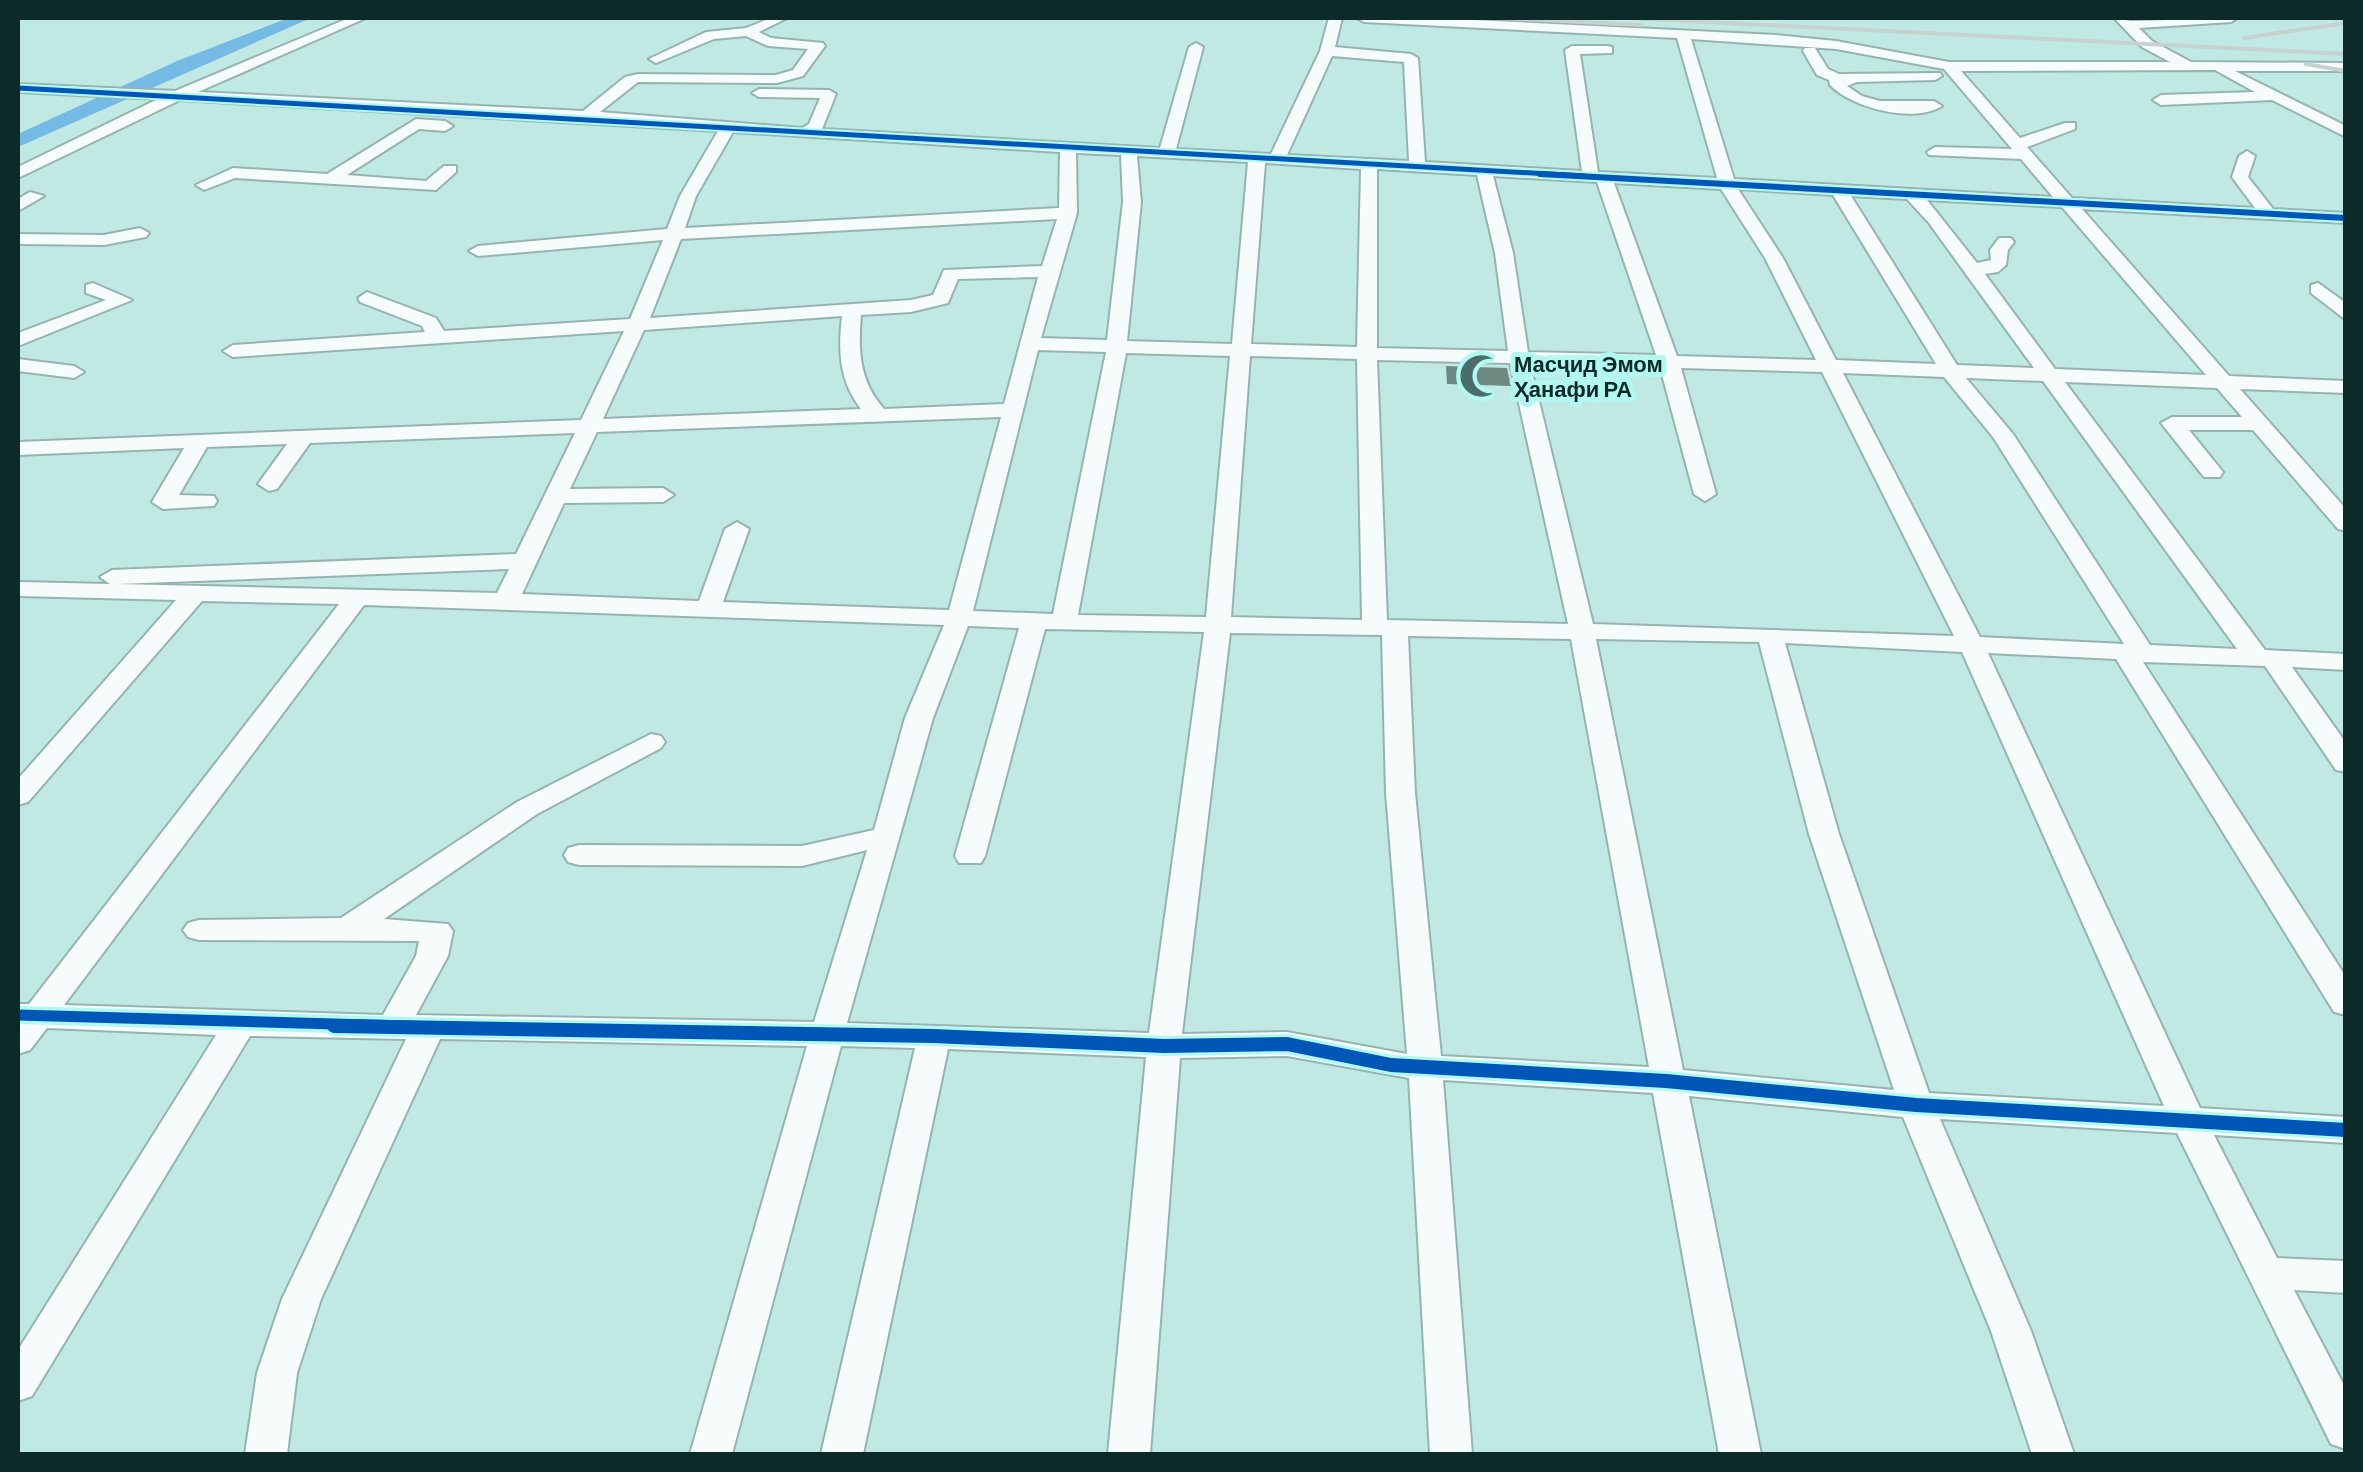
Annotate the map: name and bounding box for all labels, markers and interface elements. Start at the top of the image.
place label: Масҷид Эмом Ҳанафи РА [1514,350,1663,402]
mosque icon: Масҷид Эмом Ҳанафи РА [1457,352,1505,400]

